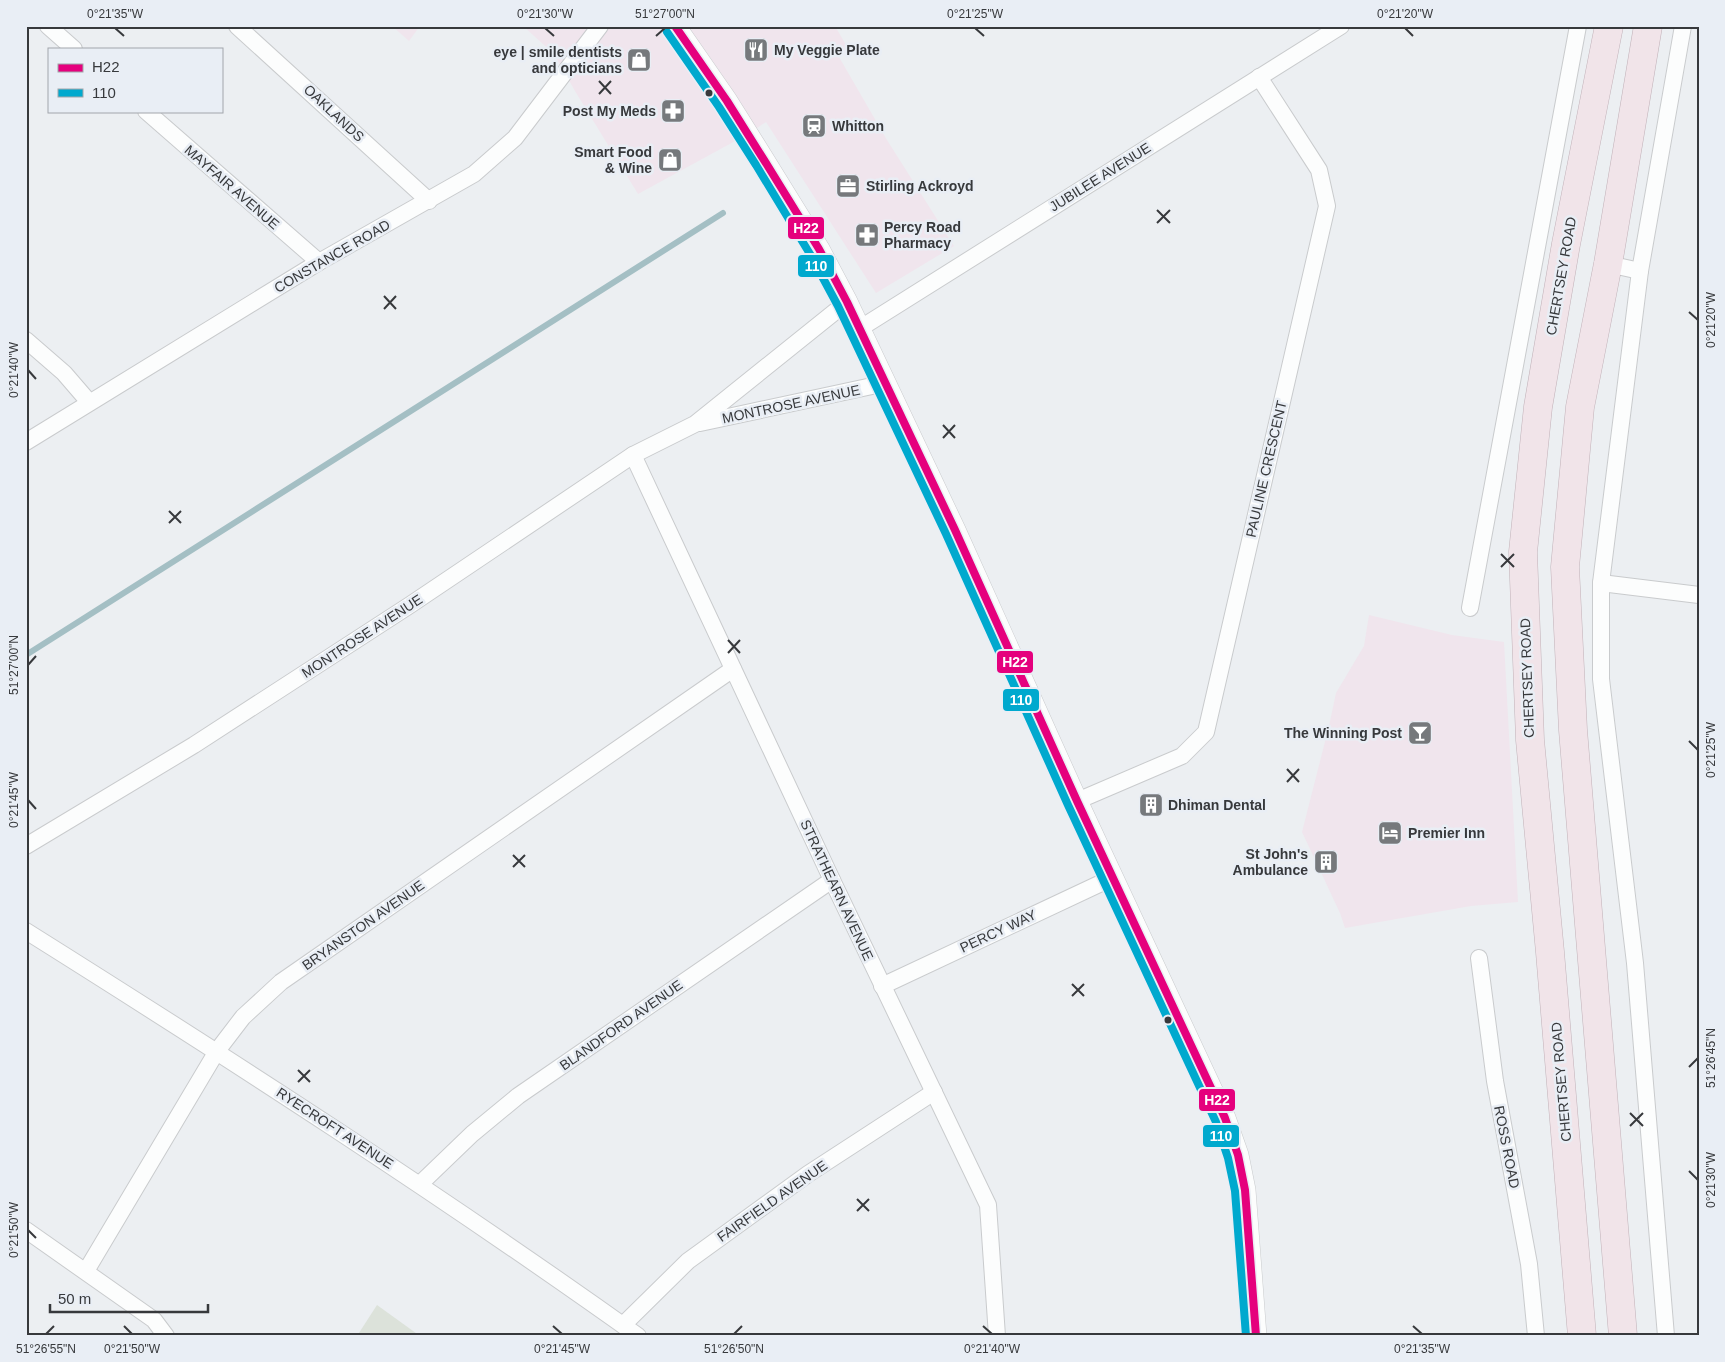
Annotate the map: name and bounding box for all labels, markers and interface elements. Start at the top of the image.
text: 0°21'35"W [87,7,144,21]
text: 0°21'30"W [517,7,574,21]
text: 51°27'00"N [635,7,695,21]
text: 0°21'25"W [947,7,1004,21]
text: 0°21'20"W [1377,7,1434,21]
restaurant icon: My Veggie Plate [743,37,769,63]
place label: My Veggie Plate [774,42,880,58]
place label: eye | smile dentists and opticians [494,44,622,76]
shop icon: eye | smile dentists and opticians [626,47,652,73]
legend [48,48,222,112]
text: H22 [92,58,120,75]
street label: OAKLANDS [301,81,367,145]
text: 110 [92,84,116,101]
unlabelled marker [704,88,714,98]
pharmacy icon: Post My Meds [660,98,686,124]
place label: Post My Meds [563,103,656,119]
station icon: Whitton [801,113,827,139]
place label: Whitton [832,118,884,134]
street label: JUBILEE AVENUE [1046,139,1154,215]
street label: MAYFAIR AVENUE [181,142,283,232]
place label: Smart Food & Wine [574,144,652,176]
shop icon: Smart Food & Wine [657,147,683,173]
office icon: Stirling Ackroyd [835,173,861,199]
place label: Stirling Ackroyd [866,178,974,194]
street label: CHERTSEY ROAD [1543,215,1579,337]
street label: CONSTANCE ROAD [271,216,393,296]
line badge: H22 [787,216,825,240]
place label: Percy Road Pharmacy [884,219,961,251]
text: H22 [793,220,819,236]
pharmacy icon: Percy Road Pharmacy [854,222,880,248]
line badge: 110 [797,254,835,278]
text: 110 [805,258,828,274]
text: 0°21'20"W [1704,291,1718,348]
text: 0°21'40"W [7,341,21,398]
street label: MONTROSE AVENUE [721,382,861,426]
street label: PAULINE CRESCENT [1242,399,1290,539]
street label: MONTROSE AVENUE [299,591,425,681]
street label: CHERTSEY ROAD [1517,618,1537,738]
text: 51°27'00"N [7,635,21,695]
line badge: H22 [996,650,1034,674]
text: H22 [1002,654,1028,670]
line badge: 110 [1002,688,1040,712]
text: 110 [1010,692,1033,708]
bar icon: The Winning Post [1407,720,1433,746]
text: 0°21'25"W [1704,721,1718,778]
place label: The Winning Post [1284,725,1402,741]
text: 0°21'45"W [7,771,21,828]
building icon: Dhiman Dental [1138,792,1164,818]
place label: Dhiman Dental [1168,797,1266,813]
street label: STRATHEARN AVENUE [797,817,877,963]
hotel icon: Premier Inn [1377,820,1403,846]
place label: Premier Inn [1408,825,1485,841]
place label: St John's Ambulance [1233,846,1308,878]
building icon: St John's Ambulance [1313,849,1339,875]
street label: BRYANSTON AVENUE [299,877,427,973]
street label: PERCY WAY [957,906,1039,956]
street label: BLANDFORD AVENUE [557,977,685,1073]
unlabelled marker [1163,1015,1173,1025]
street label: CHERTSEY ROAD [1548,1021,1574,1143]
text: 51°26'45"N [1704,1028,1718,1088]
street label: RYECROFT AVENUE [274,1084,396,1172]
line badge: H22 [1198,1088,1236,1112]
text: H22 [1204,1092,1230,1108]
street label: ROSS ROAD [1491,1104,1523,1190]
line badge: 110 [1202,1124,1240,1148]
text: 110 [1210,1128,1233,1144]
text: 0°21'30"W [1704,1151,1718,1208]
street label: FAIRFIELD AVENUE [714,1157,830,1245]
text: 0°21'50"W [7,1201,21,1258]
scale bar [50,1282,208,1314]
text: 50 m [58,1290,91,1307]
text: 51°26'55"N [16,1342,76,1356]
text: 0°21'50"W [104,1342,161,1356]
text: 0°21'45"W [534,1342,591,1356]
text: 51°26'50"N [704,1342,764,1356]
text: 0°21'40"W [964,1342,1021,1356]
text: 0°21'35"W [1394,1342,1451,1356]

